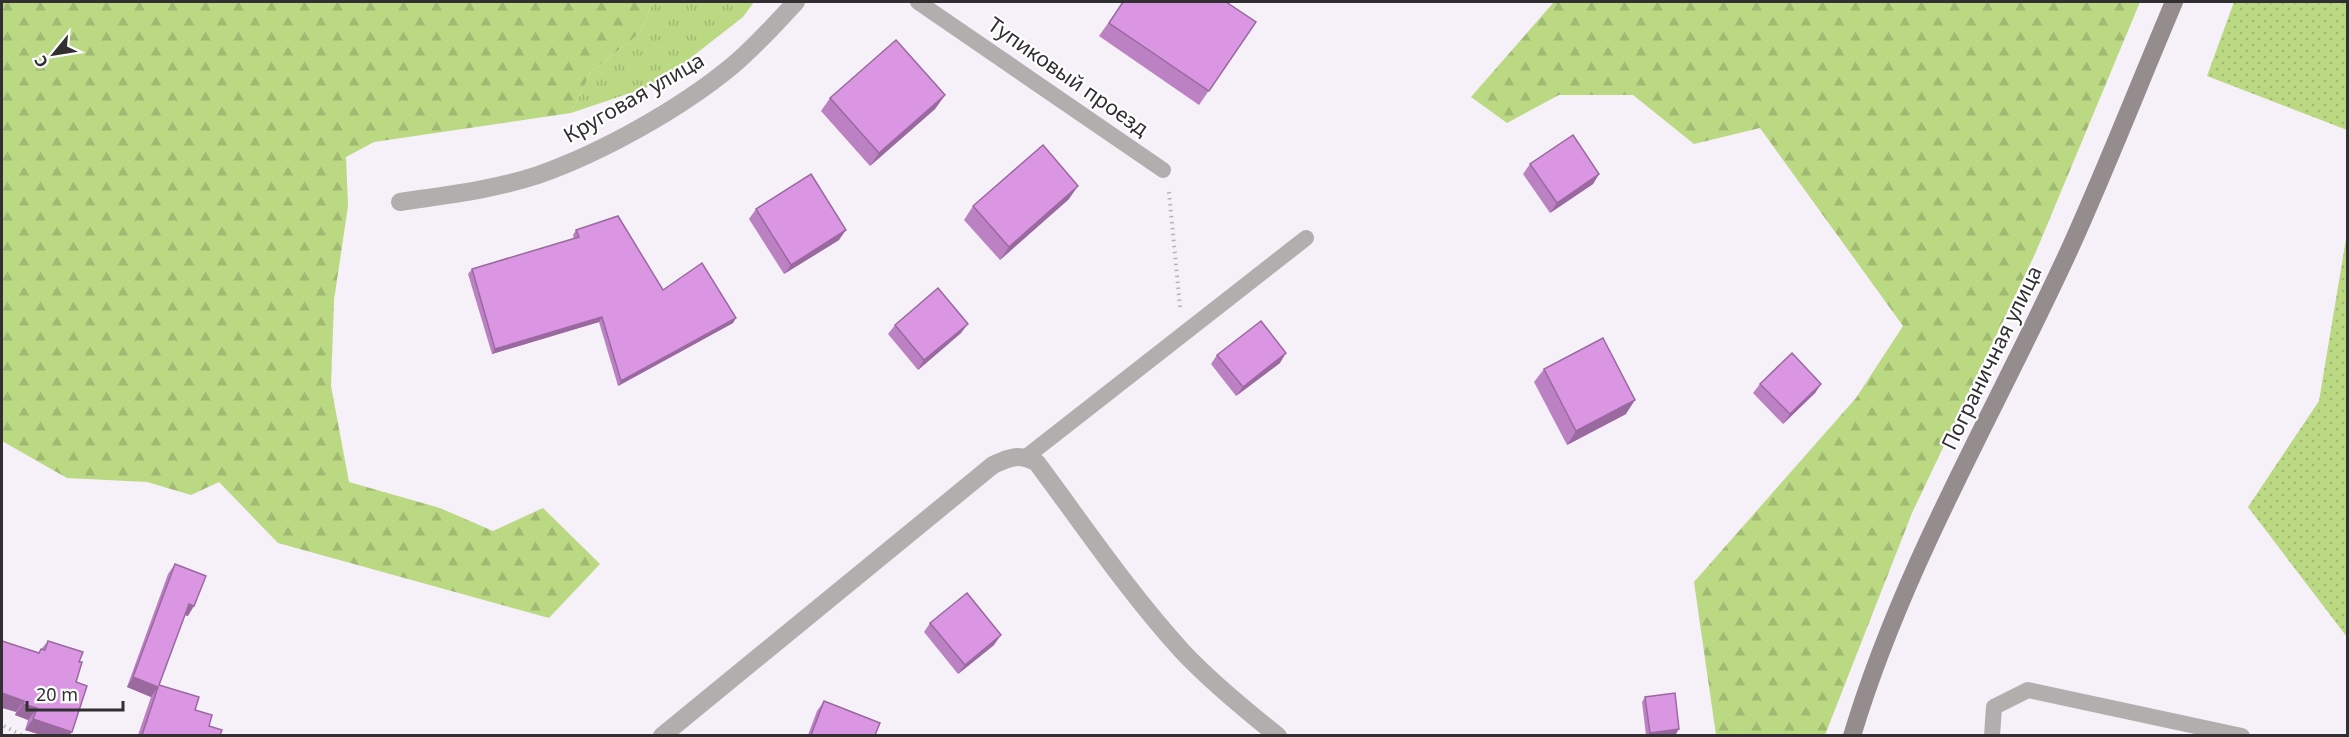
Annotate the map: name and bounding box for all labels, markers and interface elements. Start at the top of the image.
street label: Тупиковый проезд [983,10,1155,142]
north arrow [24,24,84,84]
street label: Круговая улица [558,45,709,149]
text: С [29,52,53,71]
street label: Пограничная улица [1934,261,2048,454]
scale bar [27,674,123,712]
text: 20 m [36,682,78,706]

